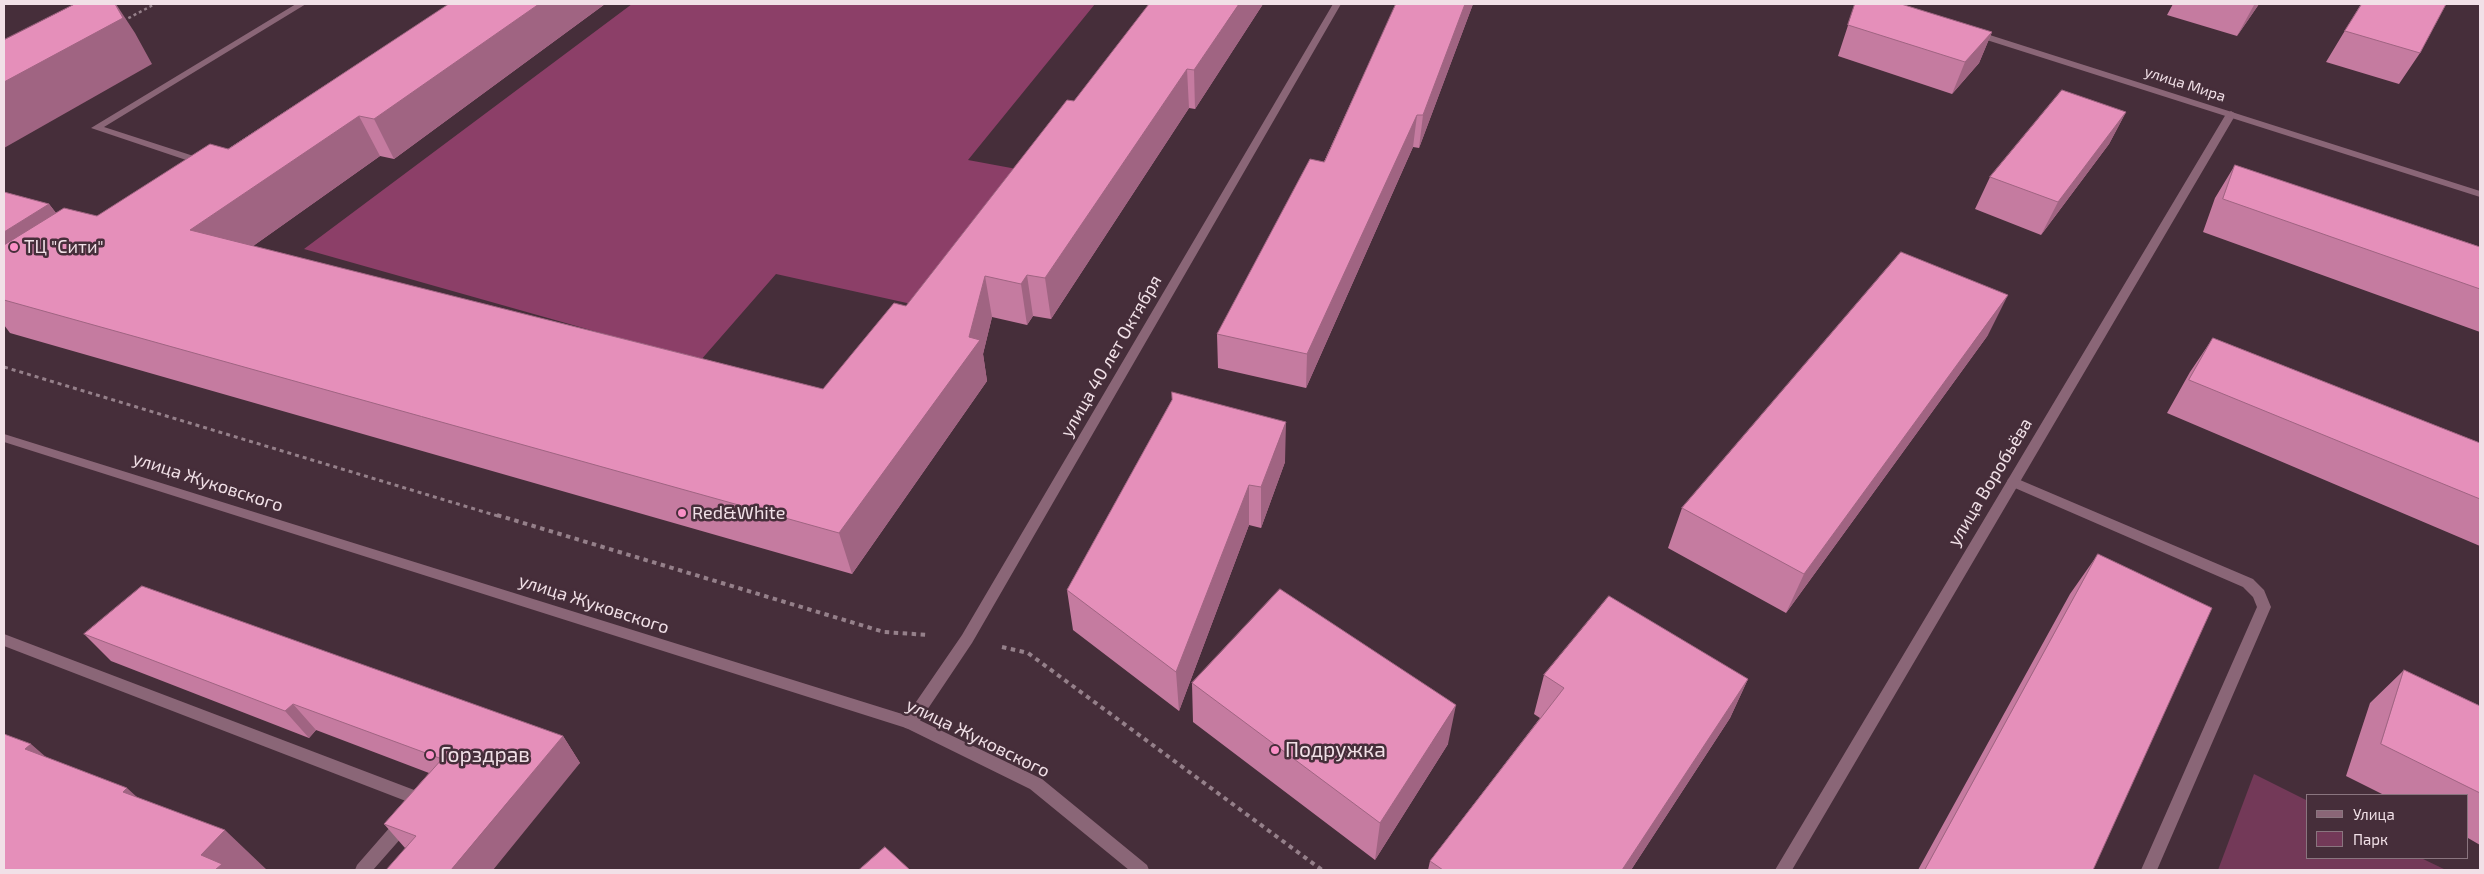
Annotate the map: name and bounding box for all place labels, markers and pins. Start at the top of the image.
place label: ТЦ "Сити" [24,236,104,258]
marker: ТЦ "Сити" [8,241,20,253]
place label: Red&White [692,502,785,524]
marker: Red&White [676,507,688,519]
place label: Подружка [1285,737,1386,763]
place label: Горздрав [440,742,530,768]
marker: Подружка [1269,744,1281,756]
marker: Горздрав [424,749,436,761]

